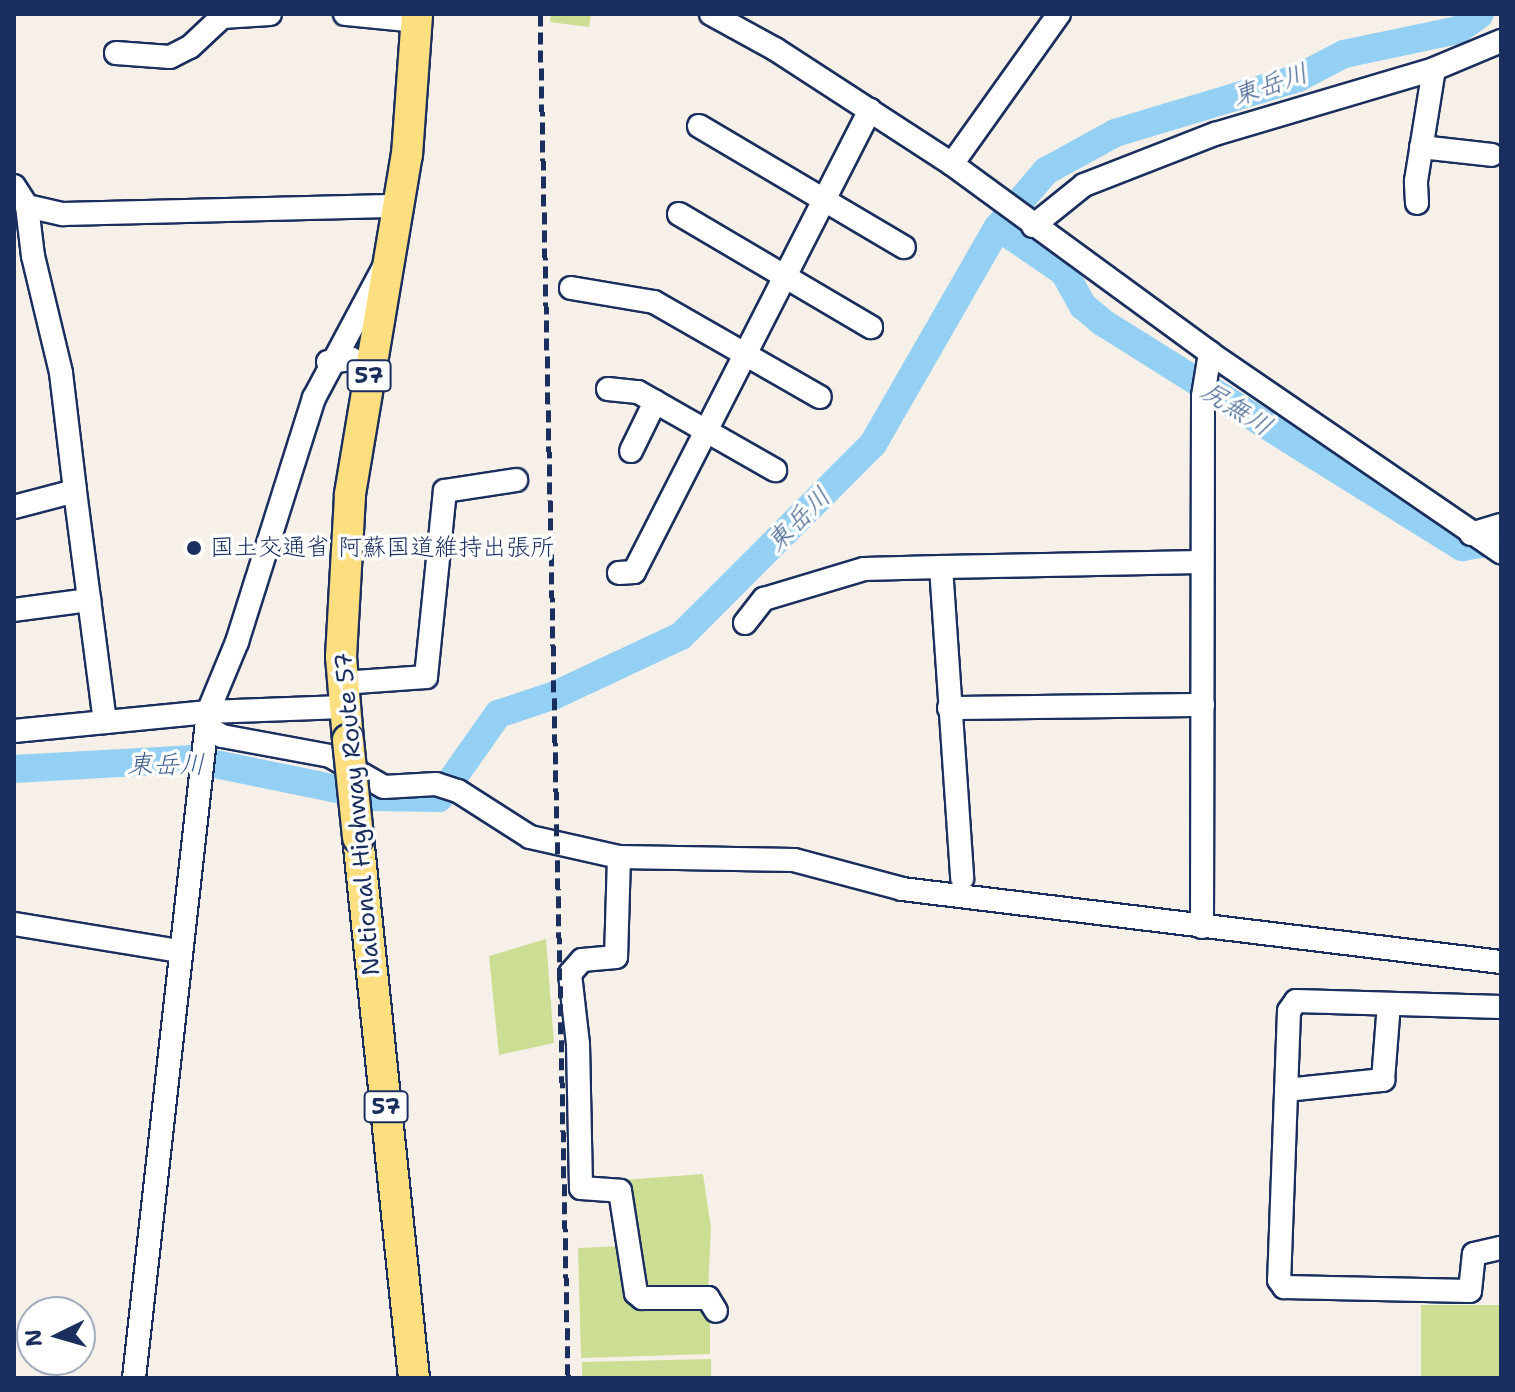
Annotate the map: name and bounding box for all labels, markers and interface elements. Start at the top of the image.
water label: 東岳川 [1228,57,1312,111]
road number: 57 [345,358,393,394]
water label: 尻無川 [1196,374,1278,442]
water label: 東岳川 [759,480,837,558]
place label: 国土交通省 阿蘇国道維持出張所 [210,534,554,562]
marker: 国土交通省 阿蘇国道維持出張所 [185,539,203,557]
street label: National Highway Route 57 [330,651,386,977]
water label: 東岳川 [127,748,205,780]
road number: 57 [362,1089,410,1125]
north arrow [16,1296,96,1376]
text: N [18,1328,49,1348]

